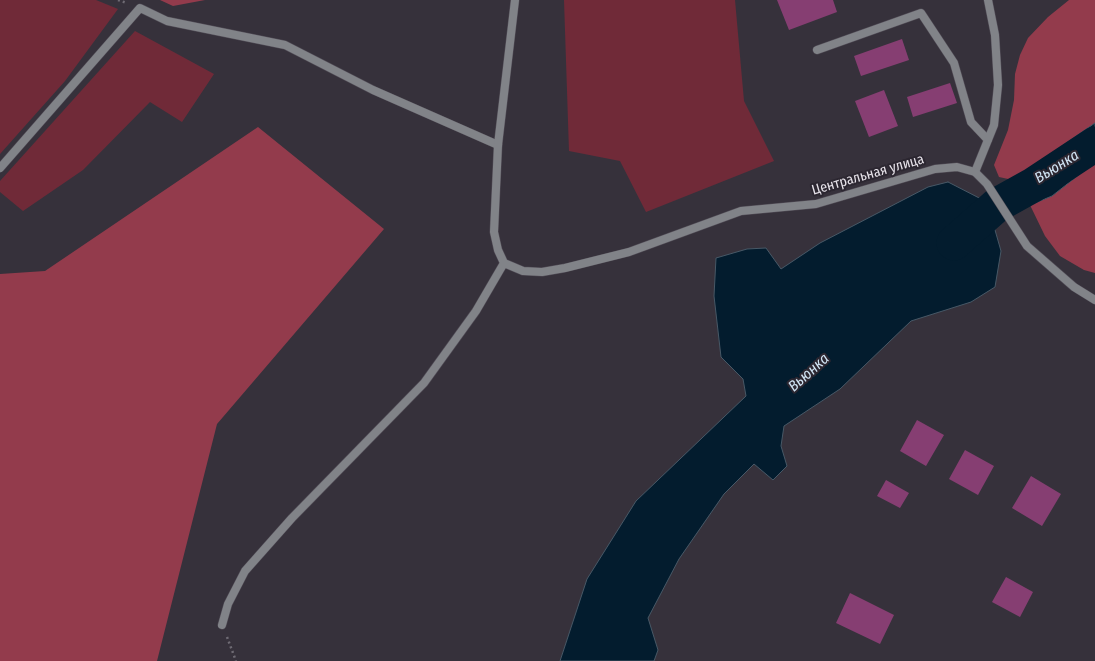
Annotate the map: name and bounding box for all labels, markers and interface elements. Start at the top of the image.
water label: Вьюнка [1032,146,1082,188]
street label: Центральная улица [810,151,926,199]
water label: Вьюнка [785,350,833,396]

